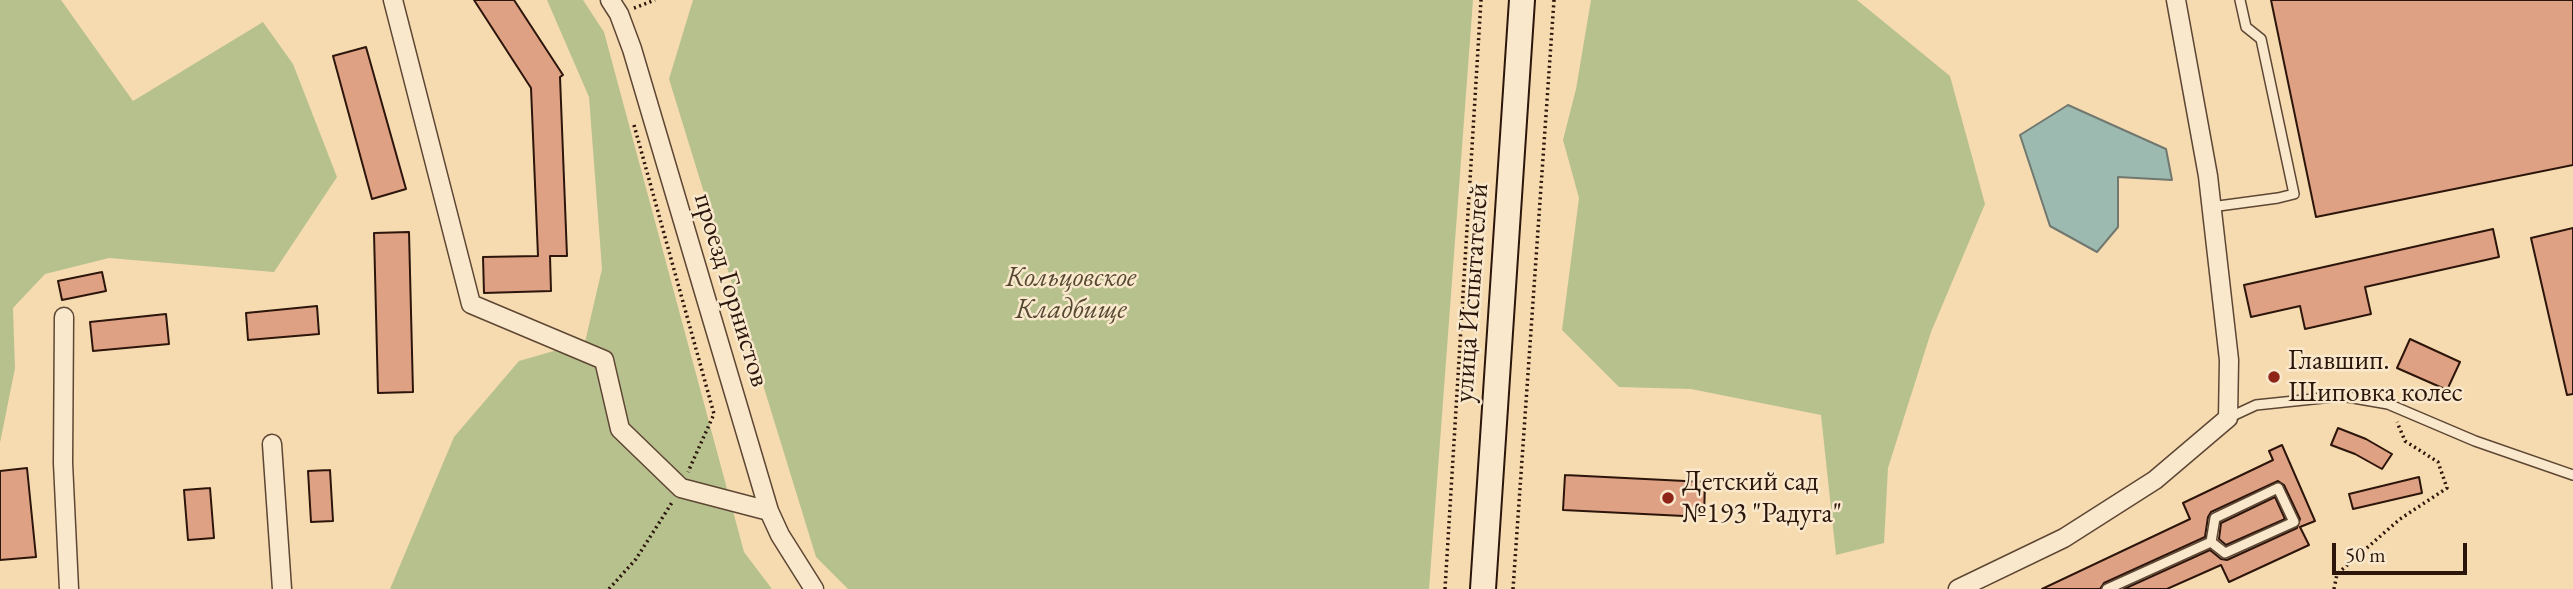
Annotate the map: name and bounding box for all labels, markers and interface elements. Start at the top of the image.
street label: улица Испытателей [1448,182,1496,404]
street label: проезд Горнистов [686,189,776,391]
park label: Кольцовское Кладбище [1006,261,1136,327]
place label: Главшип. Шиповка колес [2288,344,2463,410]
marker: Главшип. Шиповка колес [2266,369,2282,385]
place label: Детский сад №193 "Радуга" [1682,465,1842,531]
marker: Детский сад №193 "Радуга" [1660,490,1676,506]
scale bar [2335,530,2470,574]
text: 50 m [2345,541,2386,568]

